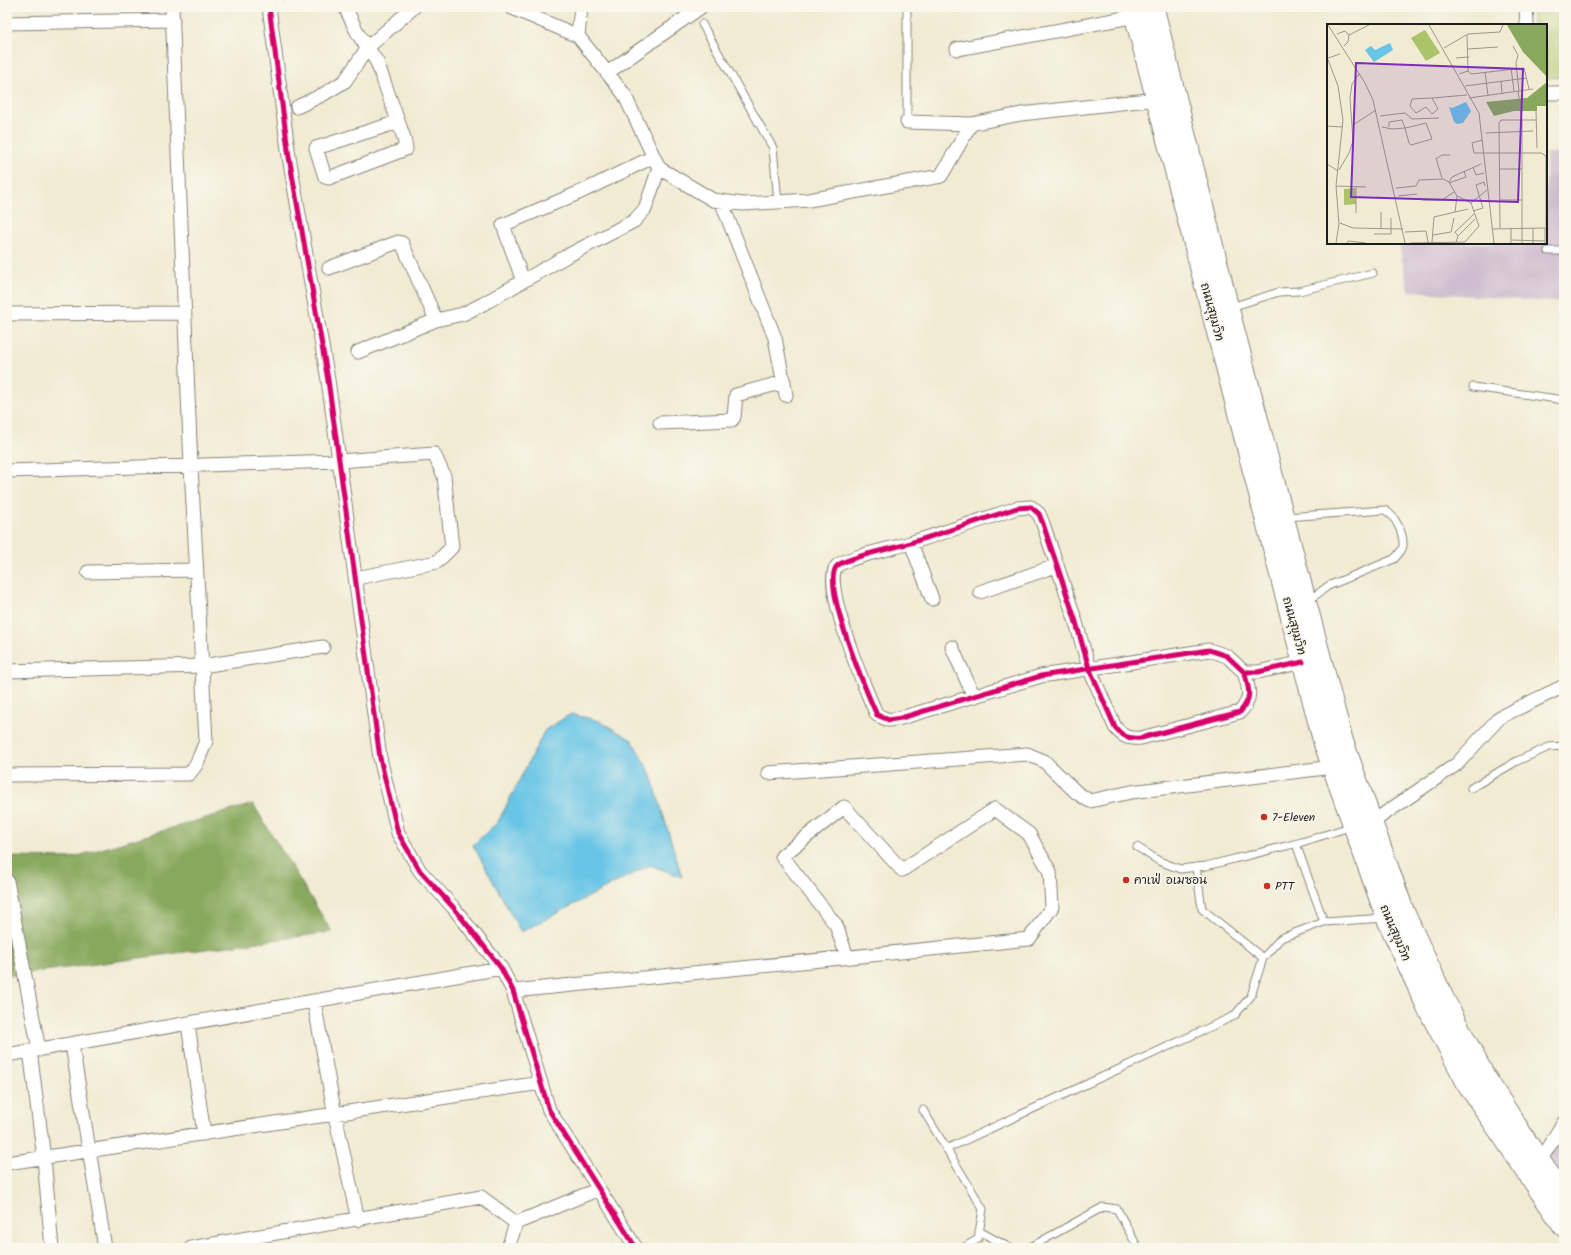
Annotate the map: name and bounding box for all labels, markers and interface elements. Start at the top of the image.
inset map [1327,24,1547,244]
street label: ถนนสุขุมวิท [1195,281,1229,343]
street label: ถนนสุขุมวิท [1277,595,1311,657]
place label: 7-Eleven [1272,808,1315,827]
marker: 7-Eleven [1259,812,1269,822]
place label: คาเฟ่ อเมซอน [1134,871,1207,890]
marker: คาเฟ่ อเมซอน [1121,875,1131,885]
place label: PTT [1275,877,1296,896]
marker: PTT [1262,881,1272,891]
street label: ถนนสุขุมวิท [1375,902,1415,964]

